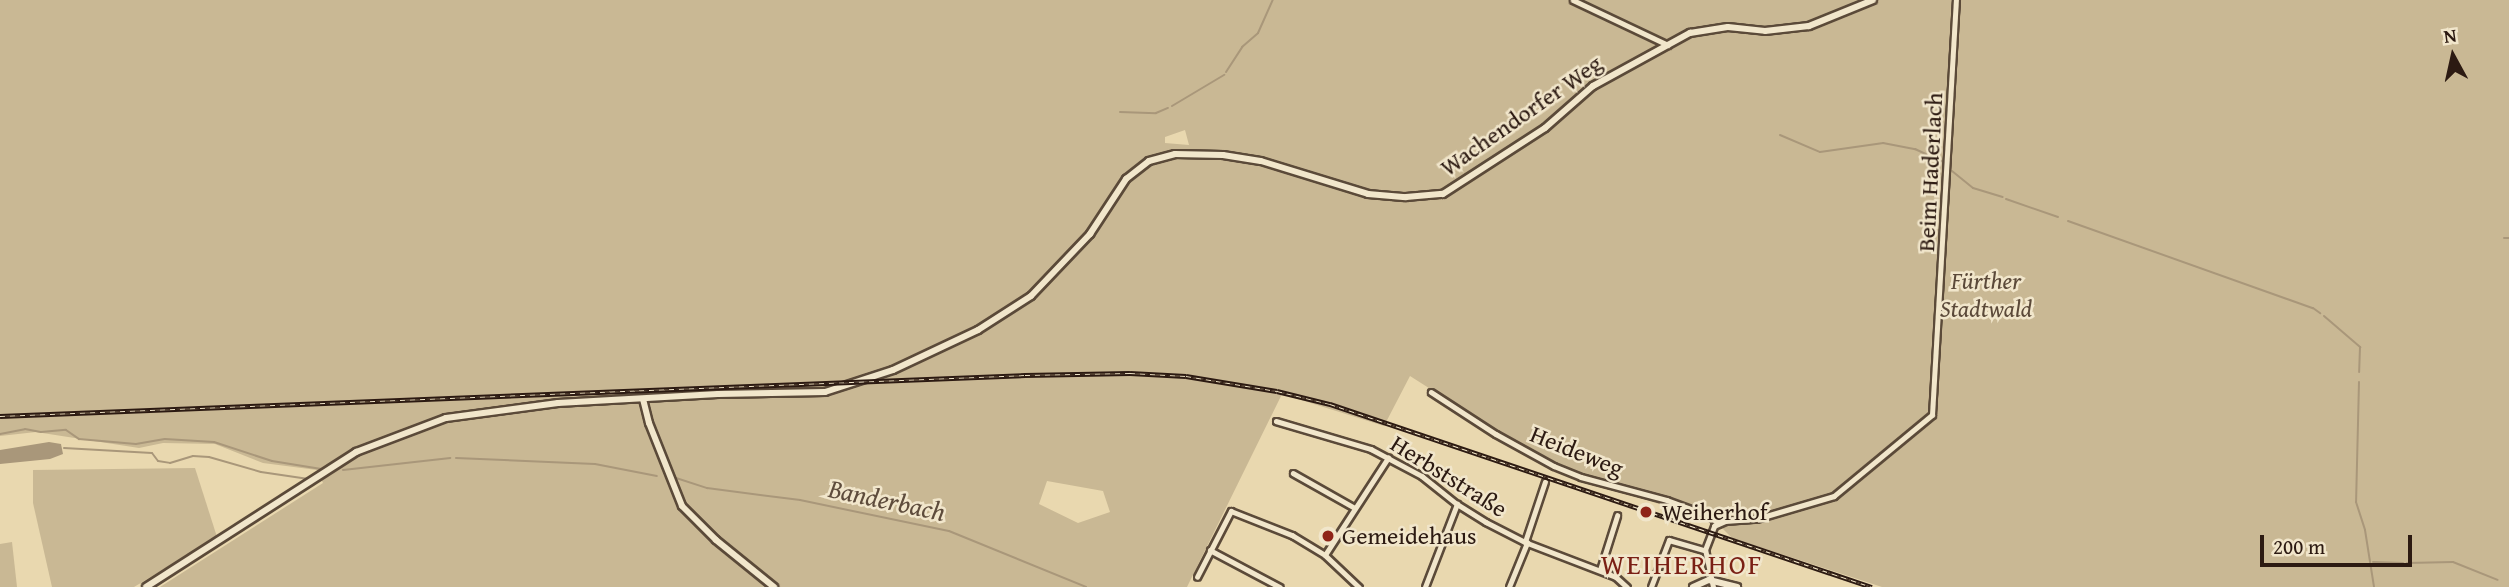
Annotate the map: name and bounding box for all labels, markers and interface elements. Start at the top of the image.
text: N [2442,20,2458,50]
north arrow [2418,21,2488,91]
street label: Wachendorfer Weg [1434,48,1608,182]
street label: Beim Haderlach [1911,92,1949,252]
park label: Fürther Stadtwald [1940,267,2032,323]
street label: Heideweg [1526,419,1628,483]
street label: Herbststraße [1385,429,1513,523]
water label: Banderbach [826,472,948,528]
place label: Weiherhof [1662,498,1768,526]
marker: Weiherhof [1636,502,1656,522]
scale bar [2264,520,2416,564]
place label: Gemeidehaus [1342,522,1476,550]
marker: Gemeidehaus [1320,528,1336,544]
text: 200 m [2273,531,2325,562]
district label: WEIHERHOF [1602,547,1762,581]

